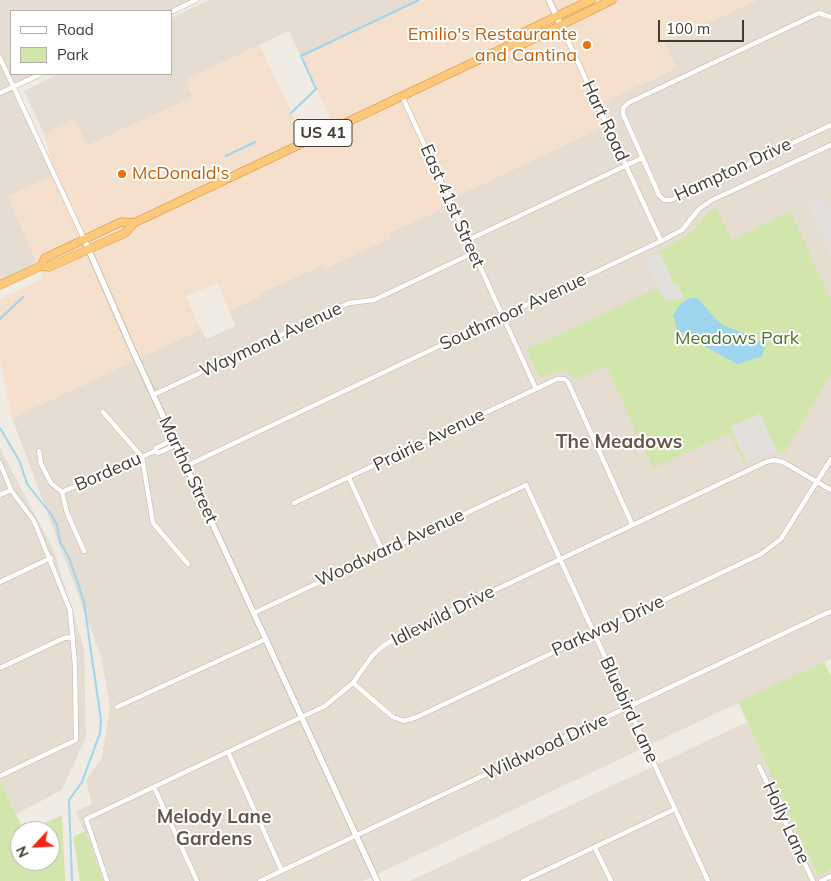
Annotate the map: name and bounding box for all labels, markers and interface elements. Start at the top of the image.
legend [10,10,172,75]
scale bar [661,10,747,42]
text: 100 m [666,19,710,38]
text: Road [57,20,94,39]
place label: Emilio's Restaurante and Cantina [408,24,577,66]
marker: Emilio's Restaurante and Cantina [581,39,593,51]
text: Park [57,45,89,64]
street label: Hart Road [577,77,633,165]
road number: US 41 [294,120,352,146]
street label: Hampton Drive [671,134,795,206]
street label: East 41st Street [415,141,489,271]
place label: McDonald's [132,163,229,185]
marker: McDonald's [116,168,128,180]
street label: Southmoor Avenue [436,269,590,355]
street label: Waymond Avenue [197,298,345,382]
park label: Meadows Park [675,328,799,350]
street label: Prairie Avenue [370,404,488,476]
street label: Martha Street [154,413,222,527]
district label: The Meadows [556,431,682,453]
street label: Bordeau [71,448,145,496]
street label: Woodward Avenue [312,504,468,592]
street label: Idlewild Drive [388,581,498,651]
street label: Parkway Drive [548,591,668,661]
street label: Bluebird Lane [595,653,663,767]
street label: Wildwood Drive [481,709,611,785]
street label: Holly Lane [758,779,814,867]
district label: Melody Lane Gardens [157,806,271,850]
north arrow [10,821,60,871]
text: N [12,843,33,861]

